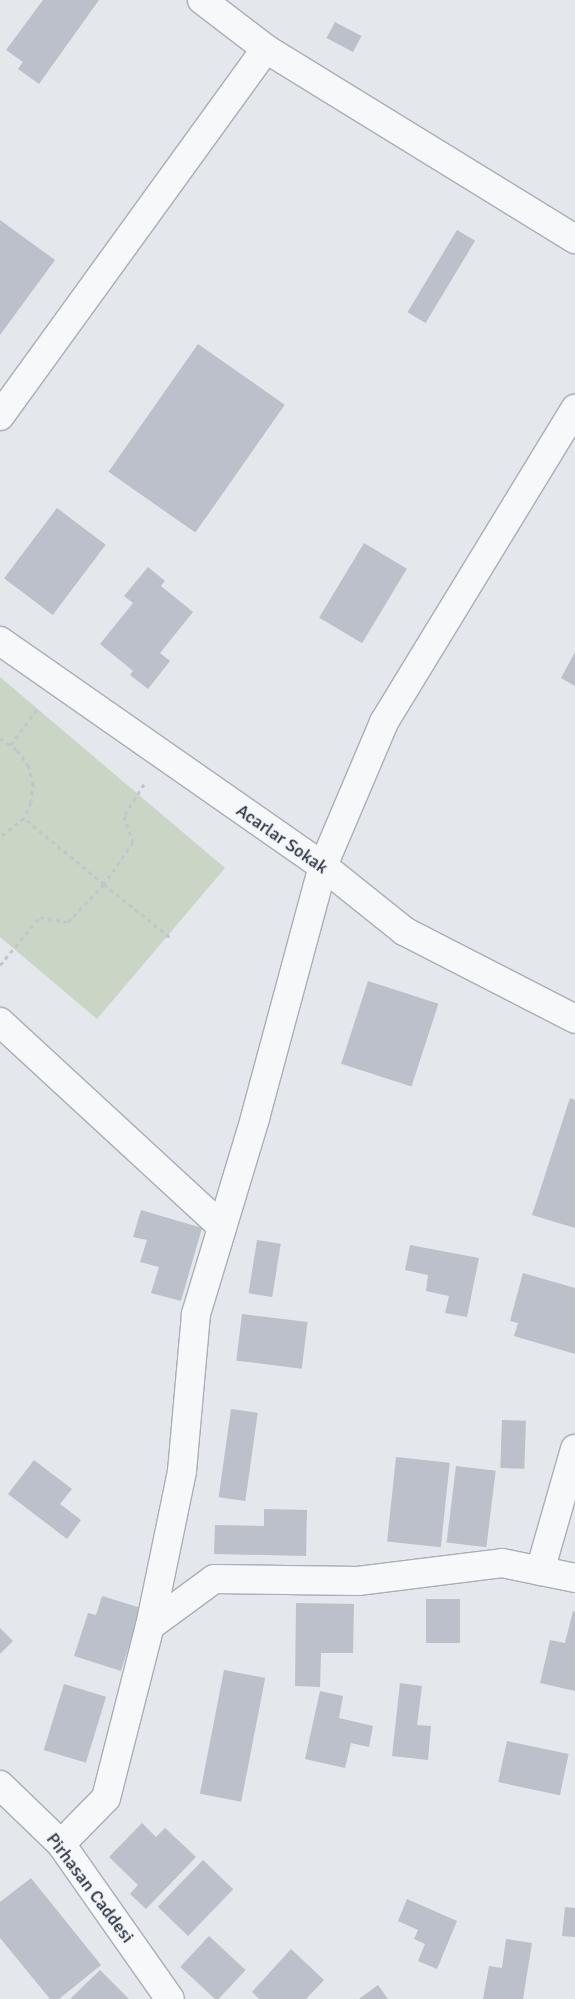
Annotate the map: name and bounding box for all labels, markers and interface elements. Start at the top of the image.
street label: Acarlar Sokak [232,800,332,878]
street label: Pirhasan Caddesi [42,1829,138,1947]

